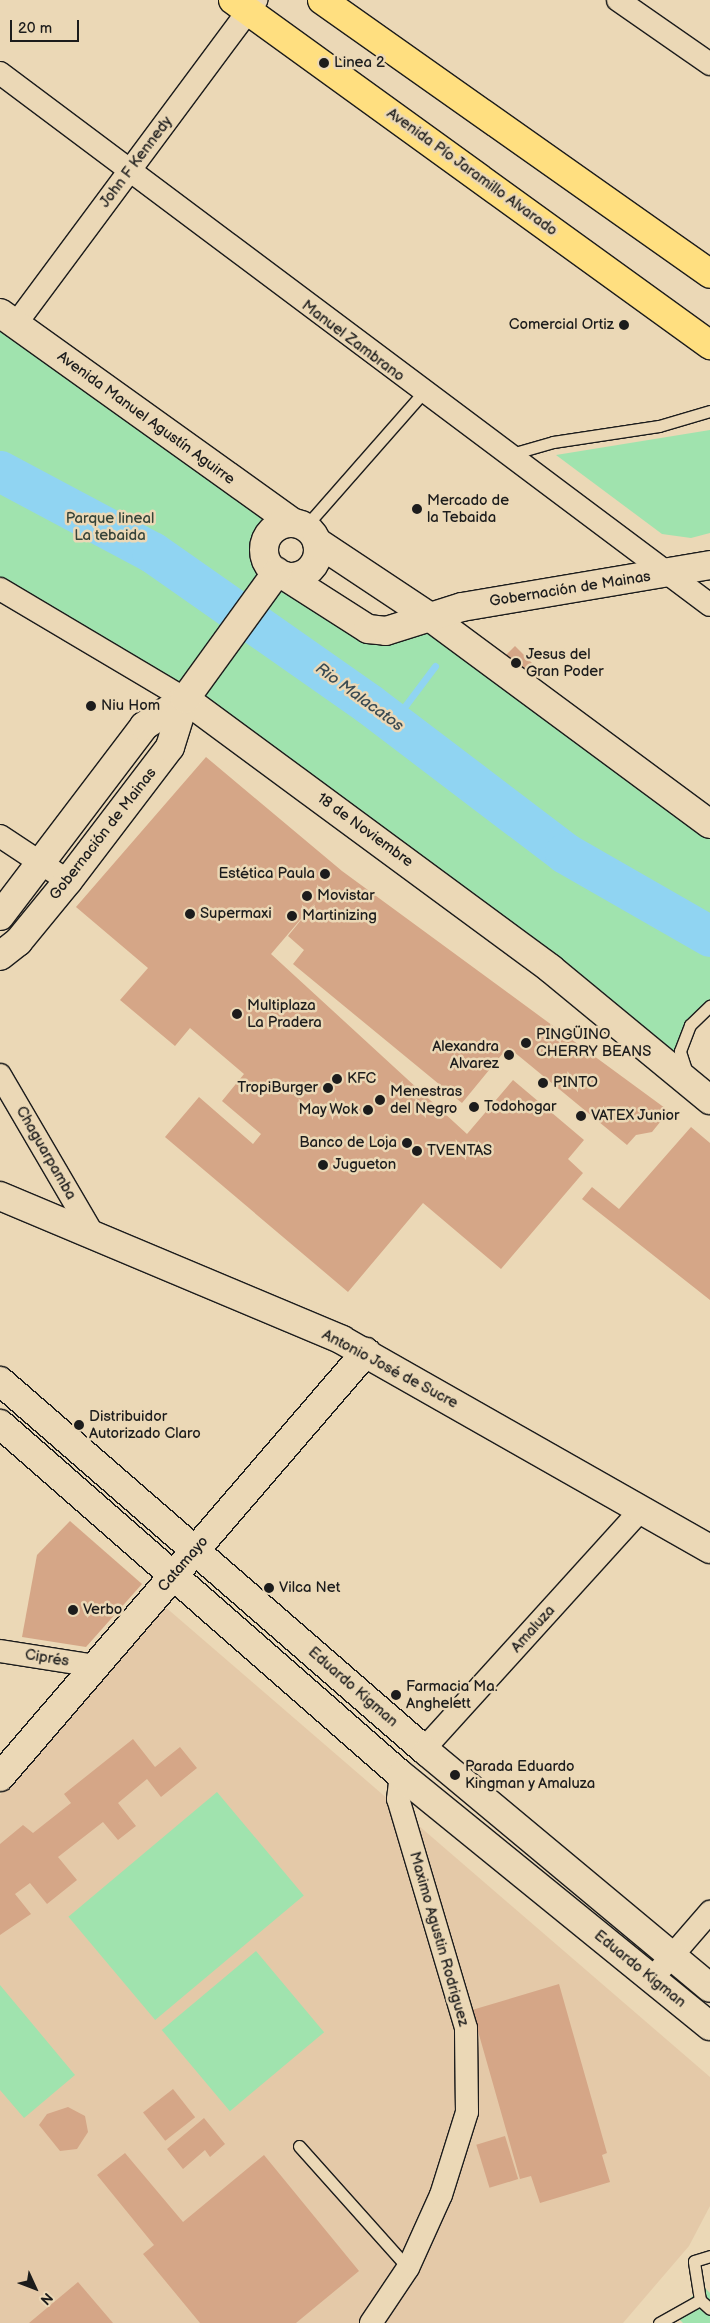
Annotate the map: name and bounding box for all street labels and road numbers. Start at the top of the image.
street label: Avenida Pío Jaramillo Alvarado [383,104,561,240]
street label: John F Kennedy [96,113,176,211]
street label: Manuel Zambrano [298,297,408,385]
street label: Avenida Manuel Agustín Aguirre [54,348,238,488]
street label: Gobernación de Mainas [488,567,652,611]
street label: Gobernación de Mainas [46,764,160,904]
street label: 18 de Noviembre [313,789,417,871]
street label: Chaguarpamba [12,1103,80,1203]
street label: Antonio José de Sucre [319,1325,461,1413]
street label: Catamayo [154,1533,212,1595]
street label: Amaluza [507,1602,559,1656]
street label: Eduardo Kigman [305,1643,401,1731]
street label: Ciprés [24,1646,70,1670]
street label: Maximo Agustin Rodriguez [405,1850,473,2028]
street label: Eduardo Kigman [591,1927,689,2011]

